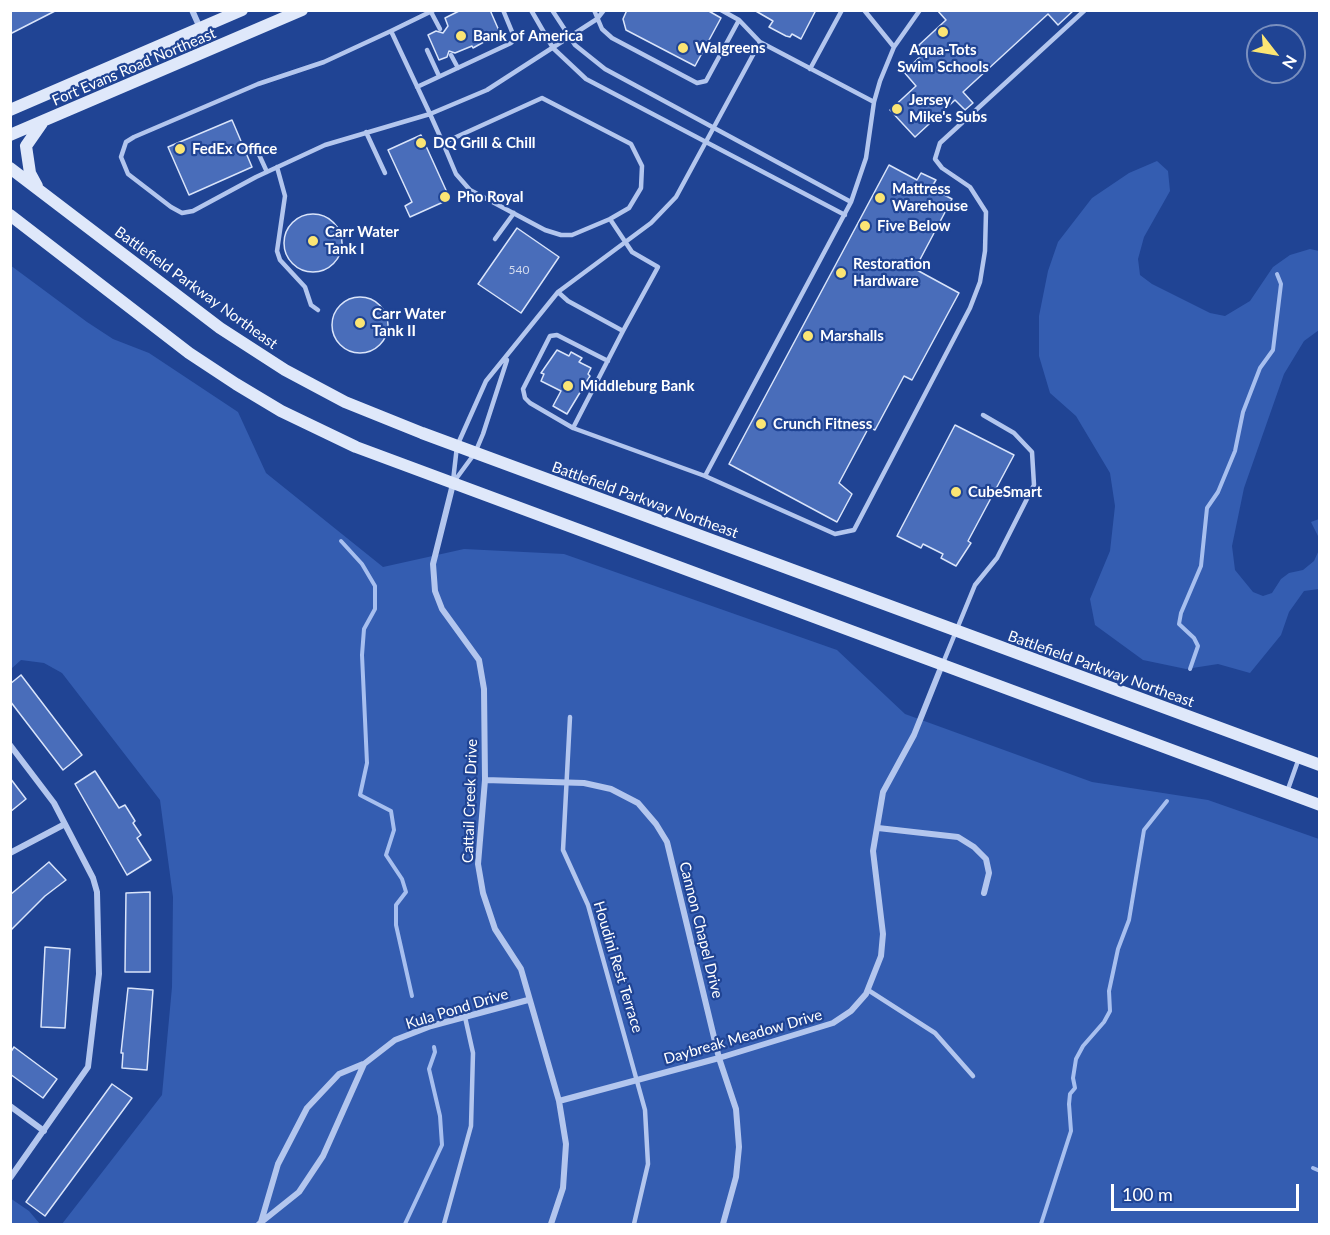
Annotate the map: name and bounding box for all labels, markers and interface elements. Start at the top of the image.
street label: Fort Evans Road Northeast [49,24,219,110]
north arrow [1246,24,1306,84]
marker: Aqua-Tots Swim Schools [936,25,950,39]
place label: Bank of America [473,27,583,45]
marker: Bank of America [454,29,468,43]
place label: Walgreens [695,39,766,57]
marker: Walgreens [676,41,690,55]
place label: Aqua-Tots Swim Schools [897,41,989,76]
text: N [1279,52,1301,73]
place label: Jersey Mike's Subs [909,91,987,126]
marker: Jersey Mike's Subs [890,102,904,116]
place label: DQ Grill & Chill [433,134,536,152]
marker: DQ Grill & Chill [414,136,428,150]
place label: FedEx Office [192,140,277,158]
marker: FedEx Office [173,142,187,156]
place label: Mattress Warehouse [892,180,968,215]
place label: Pho Royal [457,188,524,206]
marker: Pho Royal [438,190,452,204]
marker: Mattress Warehouse [873,191,887,205]
place label: Five Below [877,217,951,235]
marker: Five Below [858,219,872,233]
street label: Battlefield Parkway Northeast [111,223,281,353]
place label: Carr Water Tank I [325,223,399,258]
marker: Carr Water Tank I [306,234,320,248]
place label: Restoration Hardware [853,255,931,290]
house number: 540 [509,263,529,277]
marker: Restoration Hardware [834,266,848,280]
place label: Carr Water Tank II [372,305,446,340]
marker: Carr Water Tank II [353,316,367,330]
place label: Marshalls [820,327,884,345]
marker: Marshalls [801,329,815,343]
place label: Middleburg Bank [580,377,695,395]
marker: Middleburg Bank [561,379,575,393]
place label: Crunch Fitness [773,415,872,433]
marker: Crunch Fitness [754,417,768,431]
street label: Battlefield Parkway Northeast [549,458,741,542]
place label: CubeSmart [968,483,1042,501]
marker: CubeSmart [949,485,963,499]
street label: Battlefield Parkway Northeast [1005,627,1197,711]
street label: Cattail Creek Drive [459,739,481,863]
street label: Cannon Chapel Drive [675,860,727,1000]
street label: Houdini Rest Terrace [589,899,647,1035]
street label: Kula Pond Drive [404,985,510,1033]
street label: Daybreak Meadow Drive [662,1006,824,1068]
scale bar [1114,1172,1302,1210]
text: 100 m [1122,1183,1173,1205]

